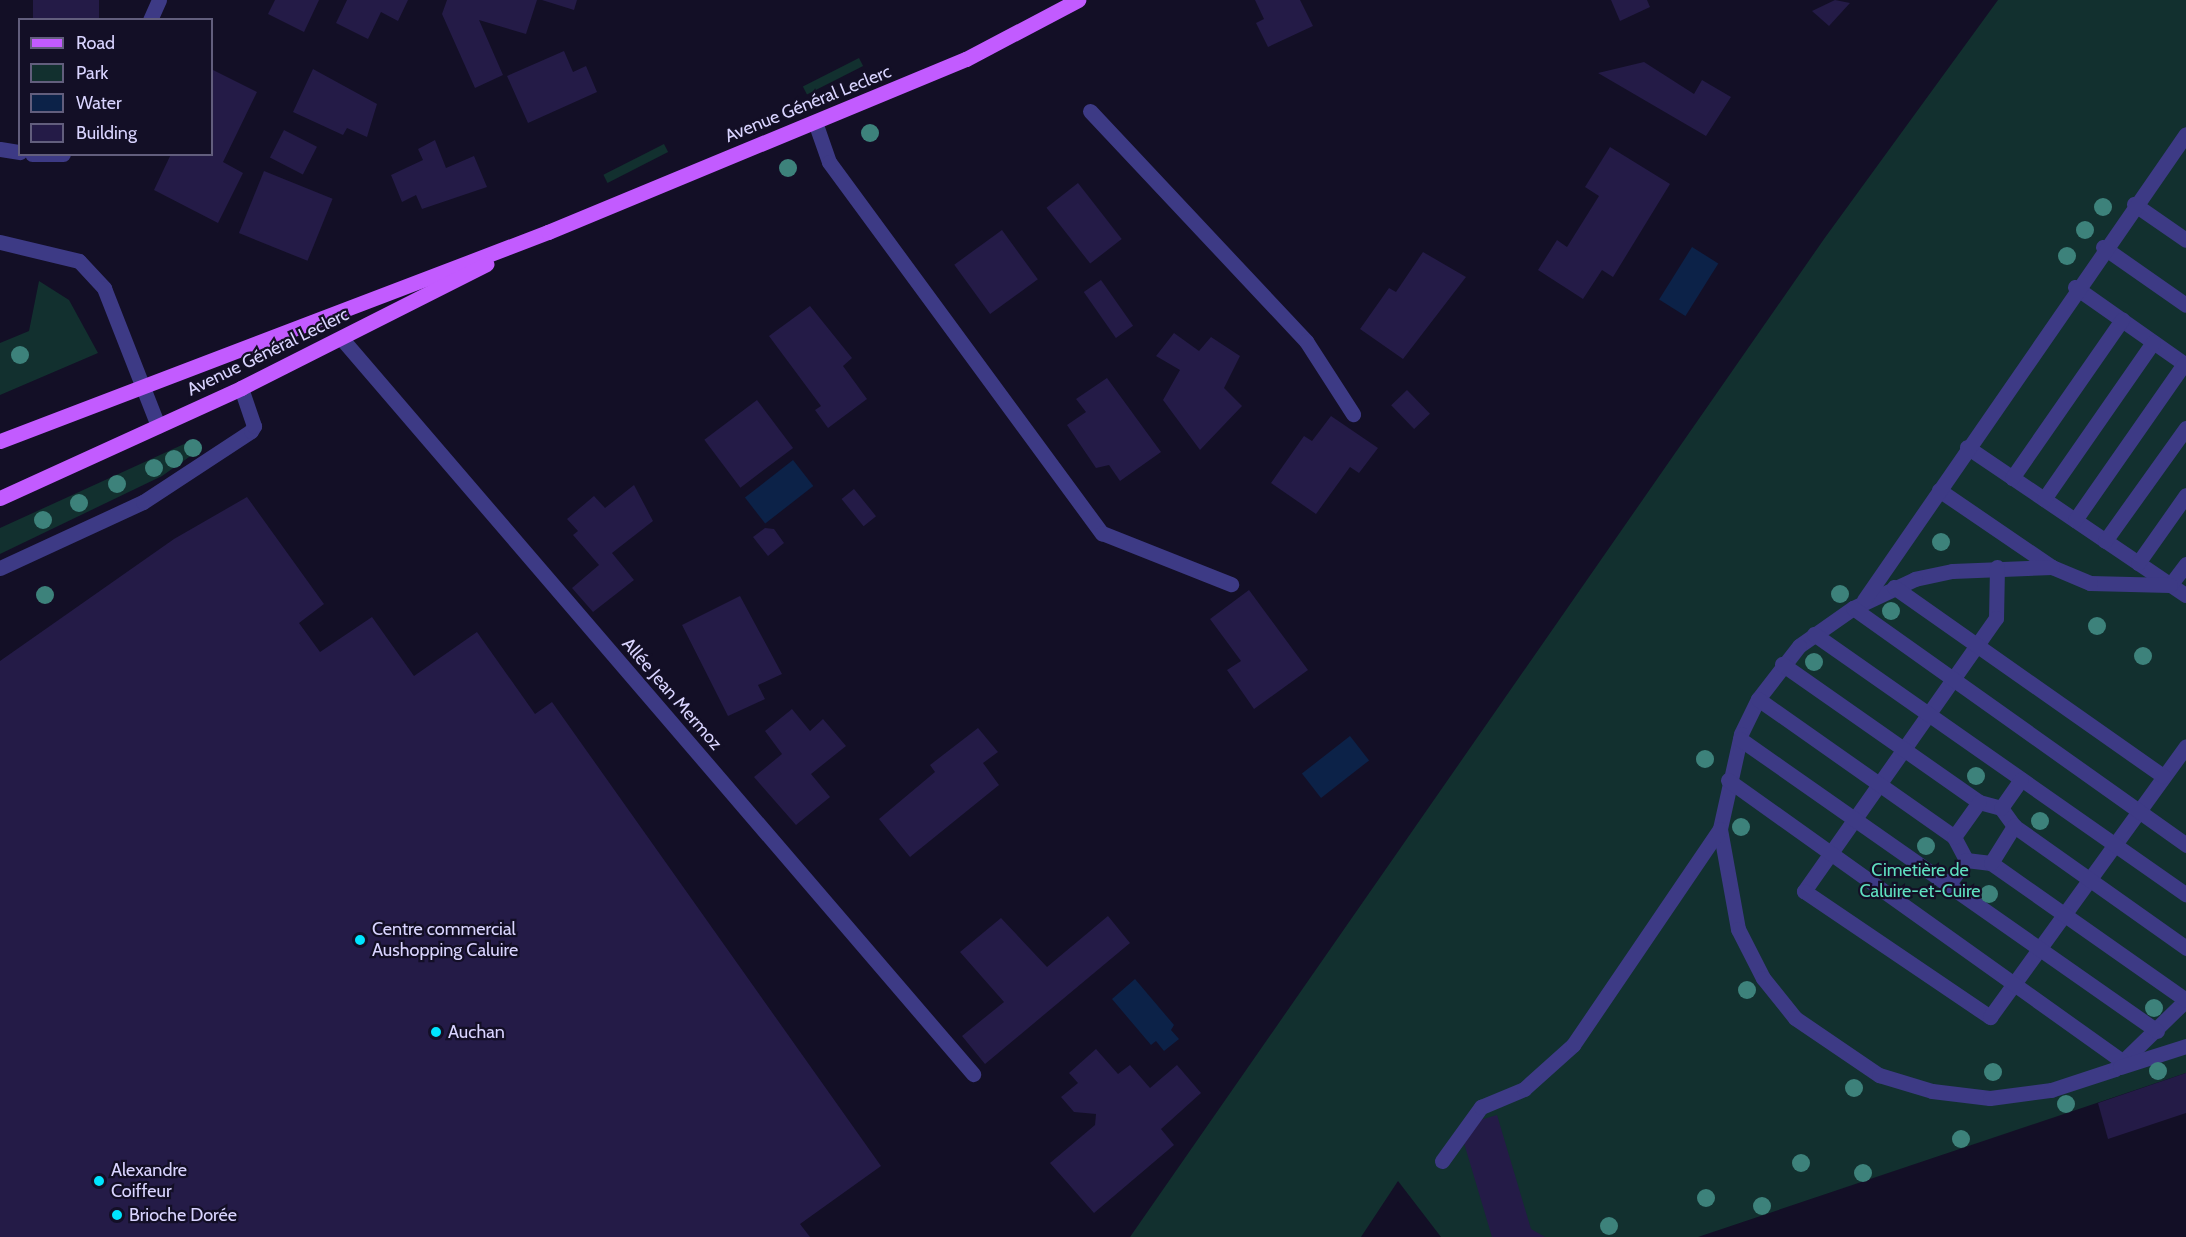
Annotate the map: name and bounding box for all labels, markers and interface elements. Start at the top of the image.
legend [18,18,213,156]
text: Road [76,32,115,54]
street label: Avenue Général Leclerc [722,61,894,147]
text: Park [76,62,108,84]
text: Water [76,92,122,114]
text: Building [76,122,137,144]
street label: Avenue Général Leclerc [184,303,352,401]
street label: Allée Jean Mermoz [617,634,727,754]
park label: Cimetière de Caluire-et-Cuire [1859,860,1981,902]
place label: Centre commercial Aushopping Caluire [372,919,518,962]
marker: Centre commercial Aushopping Caluire [353,933,367,947]
place label: Auchan [448,1021,505,1043]
marker: Auchan [429,1025,443,1039]
place label: Alexandre Coiffeur [111,1160,187,1202]
marker: Alexandre Coiffeur [92,1174,106,1188]
place label: Brioche Dorée [129,1204,237,1226]
marker: Brioche Dorée [110,1208,124,1222]

